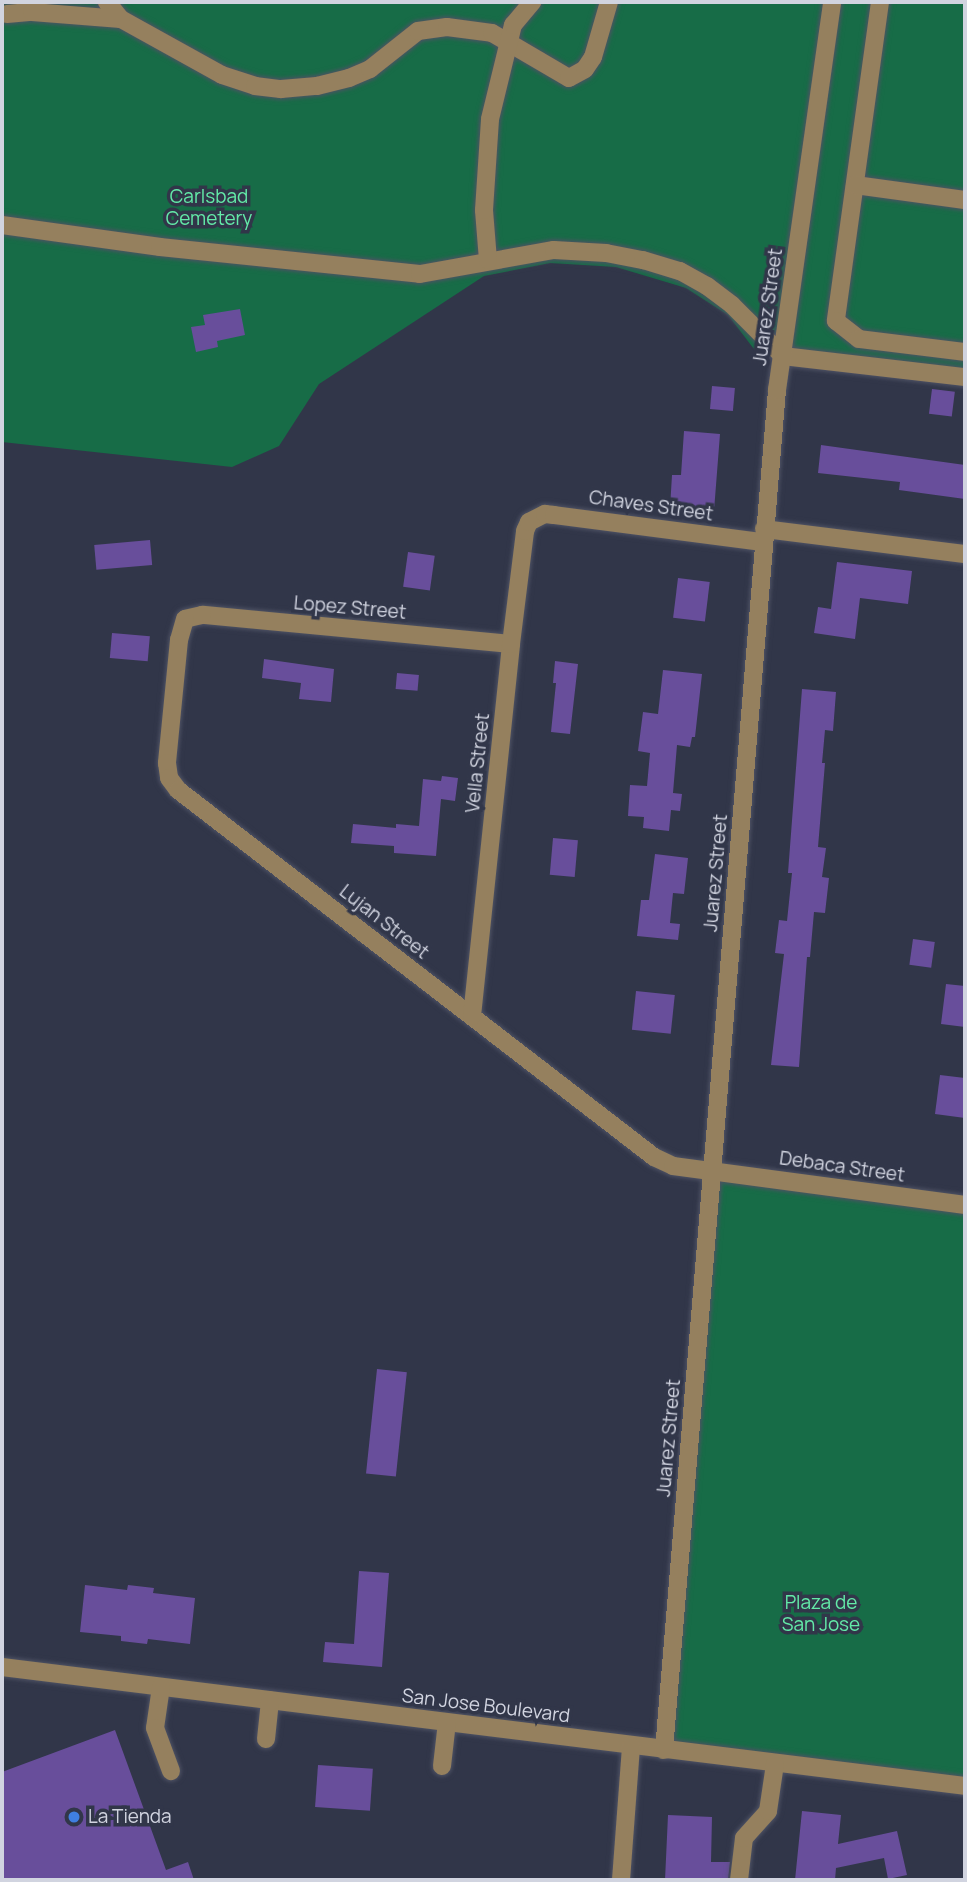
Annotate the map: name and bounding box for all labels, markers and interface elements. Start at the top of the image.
park label: Carlsbad Cemetery [166,186,252,230]
street label: Juarez Street [748,247,788,367]
street label: Chaves Street [588,486,714,526]
street label: Lopez Street [293,592,407,624]
street label: Vella Street [461,712,495,814]
street label: Juarez Street [699,813,733,933]
street label: Lujan Street [335,880,433,964]
street label: Debaca Street [778,1147,906,1187]
street label: Juarez Street [652,1378,686,1498]
park label: Plaza de San Jose [782,1592,860,1636]
street label: San Jose Boulevard [401,1684,571,1728]
place label: La Tienda [88,1806,172,1828]
marker: La Tienda [66,1809,82,1825]

